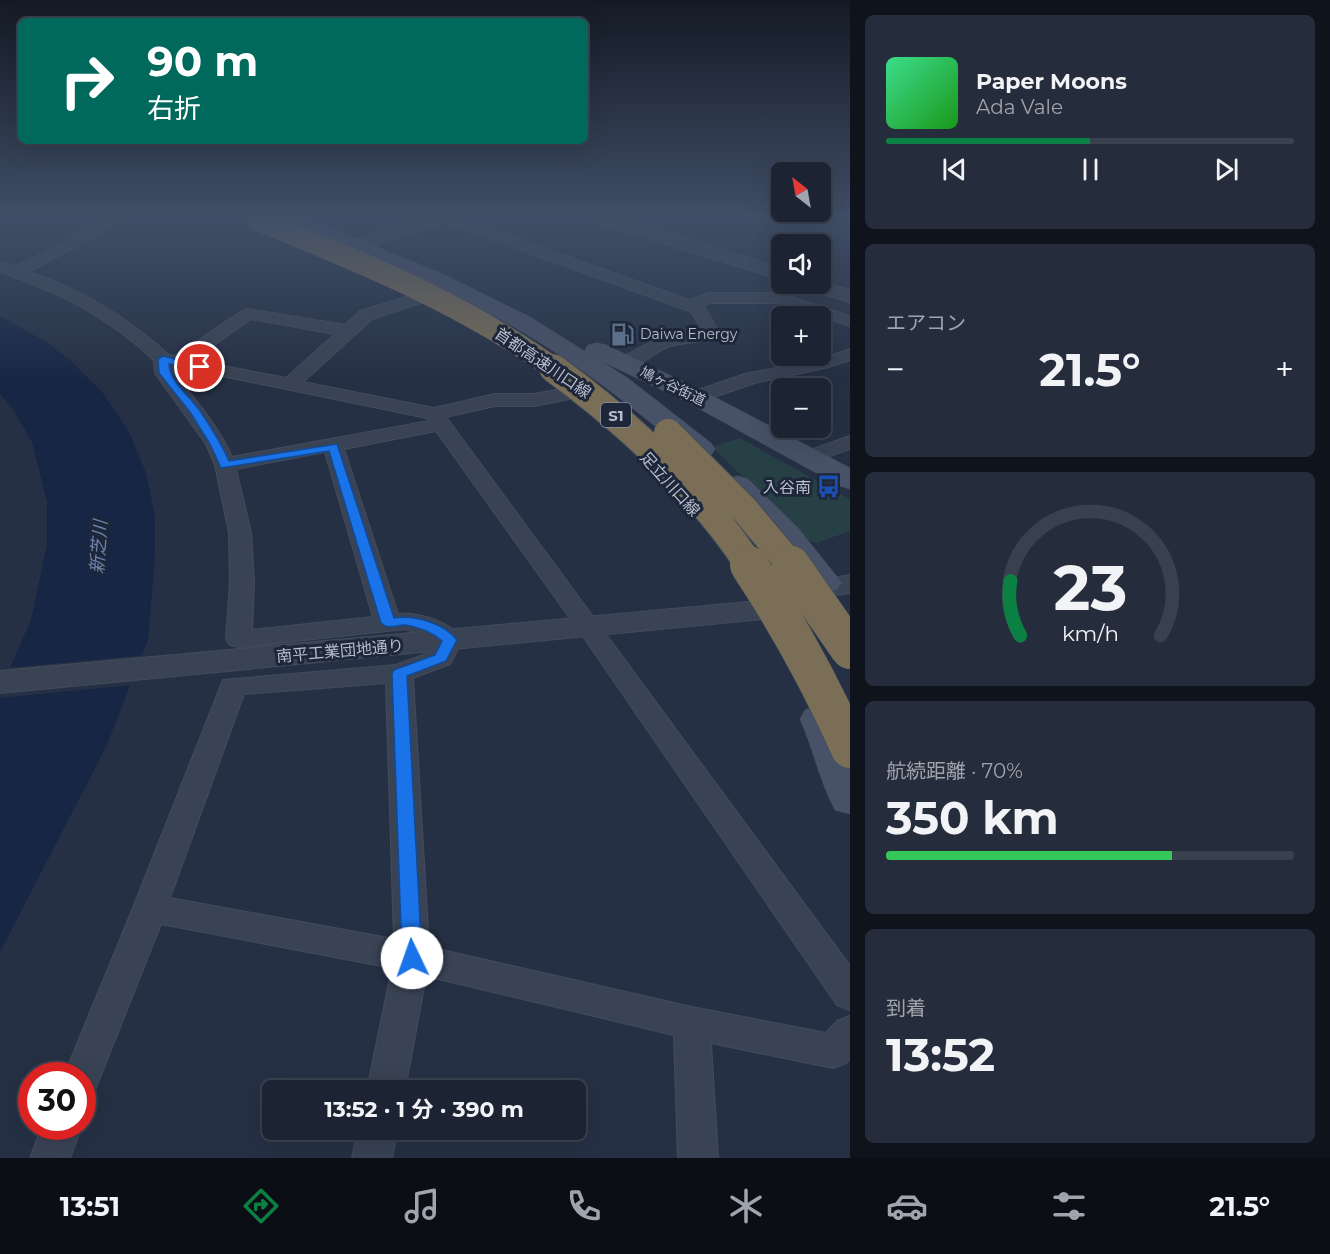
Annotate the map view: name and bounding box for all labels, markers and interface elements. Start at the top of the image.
text: 90 m [147,35,258,87]
icon: right [48,42,126,120]
text: Paper Moons [976,68,1127,95]
text: 右折 [147,92,201,125]
text: Ada Vale [976,95,1063,119]
icon: previous [938,153,971,186]
icon: pause [1074,153,1107,186]
icon: next [1210,153,1243,186]
north arrow [771,162,831,222]
map controls [771,162,831,438]
button: sound [771,234,831,294]
button: + [771,306,831,366]
text: エアコン [886,311,966,335]
fuel station icon: Daiwa Energy [609,321,635,347]
street label: 首都高速川口線 [491,324,595,402]
place label: Daiwa Energy [640,325,738,343]
pin [174,341,225,392]
text: 21.5° [1039,342,1141,397]
text: − [886,349,905,389]
text: + [1275,349,1294,389]
icon: arrive [183,350,216,383]
street label: 鳩ヶ谷街道 [638,363,708,409]
button: − [771,378,831,438]
road number: S1 [601,403,631,427]
street label: 足立川口線 [636,448,704,520]
bus stop icon: 入谷南 [816,474,842,500]
place label: 入谷南 [763,478,811,497]
water label: 新芝川 [86,517,112,575]
text: 23 [1053,550,1127,626]
text: km/h [1061,620,1119,646]
street label: 南平工業団地通り [275,636,405,666]
text: 航続距離 · 70% [886,759,1023,783]
text: 350 km [886,790,1059,845]
position arrow [380,926,444,990]
text: 到着 [886,996,926,1020]
text: 13:52 [886,1027,995,1082]
speed limit sign: 30 [18,1062,96,1140]
text: 13:52 · 1 分 · 390 m [324,1096,524,1123]
icon: directions [240,1185,282,1227]
icon: music [401,1185,443,1227]
icon: phone [563,1185,605,1227]
icon: climate [725,1185,767,1227]
icon: car [886,1185,928,1227]
icon: filters [1048,1185,1090,1227]
text: 13:51 [60,1190,120,1223]
text: 21.5° [1209,1190,1270,1223]

